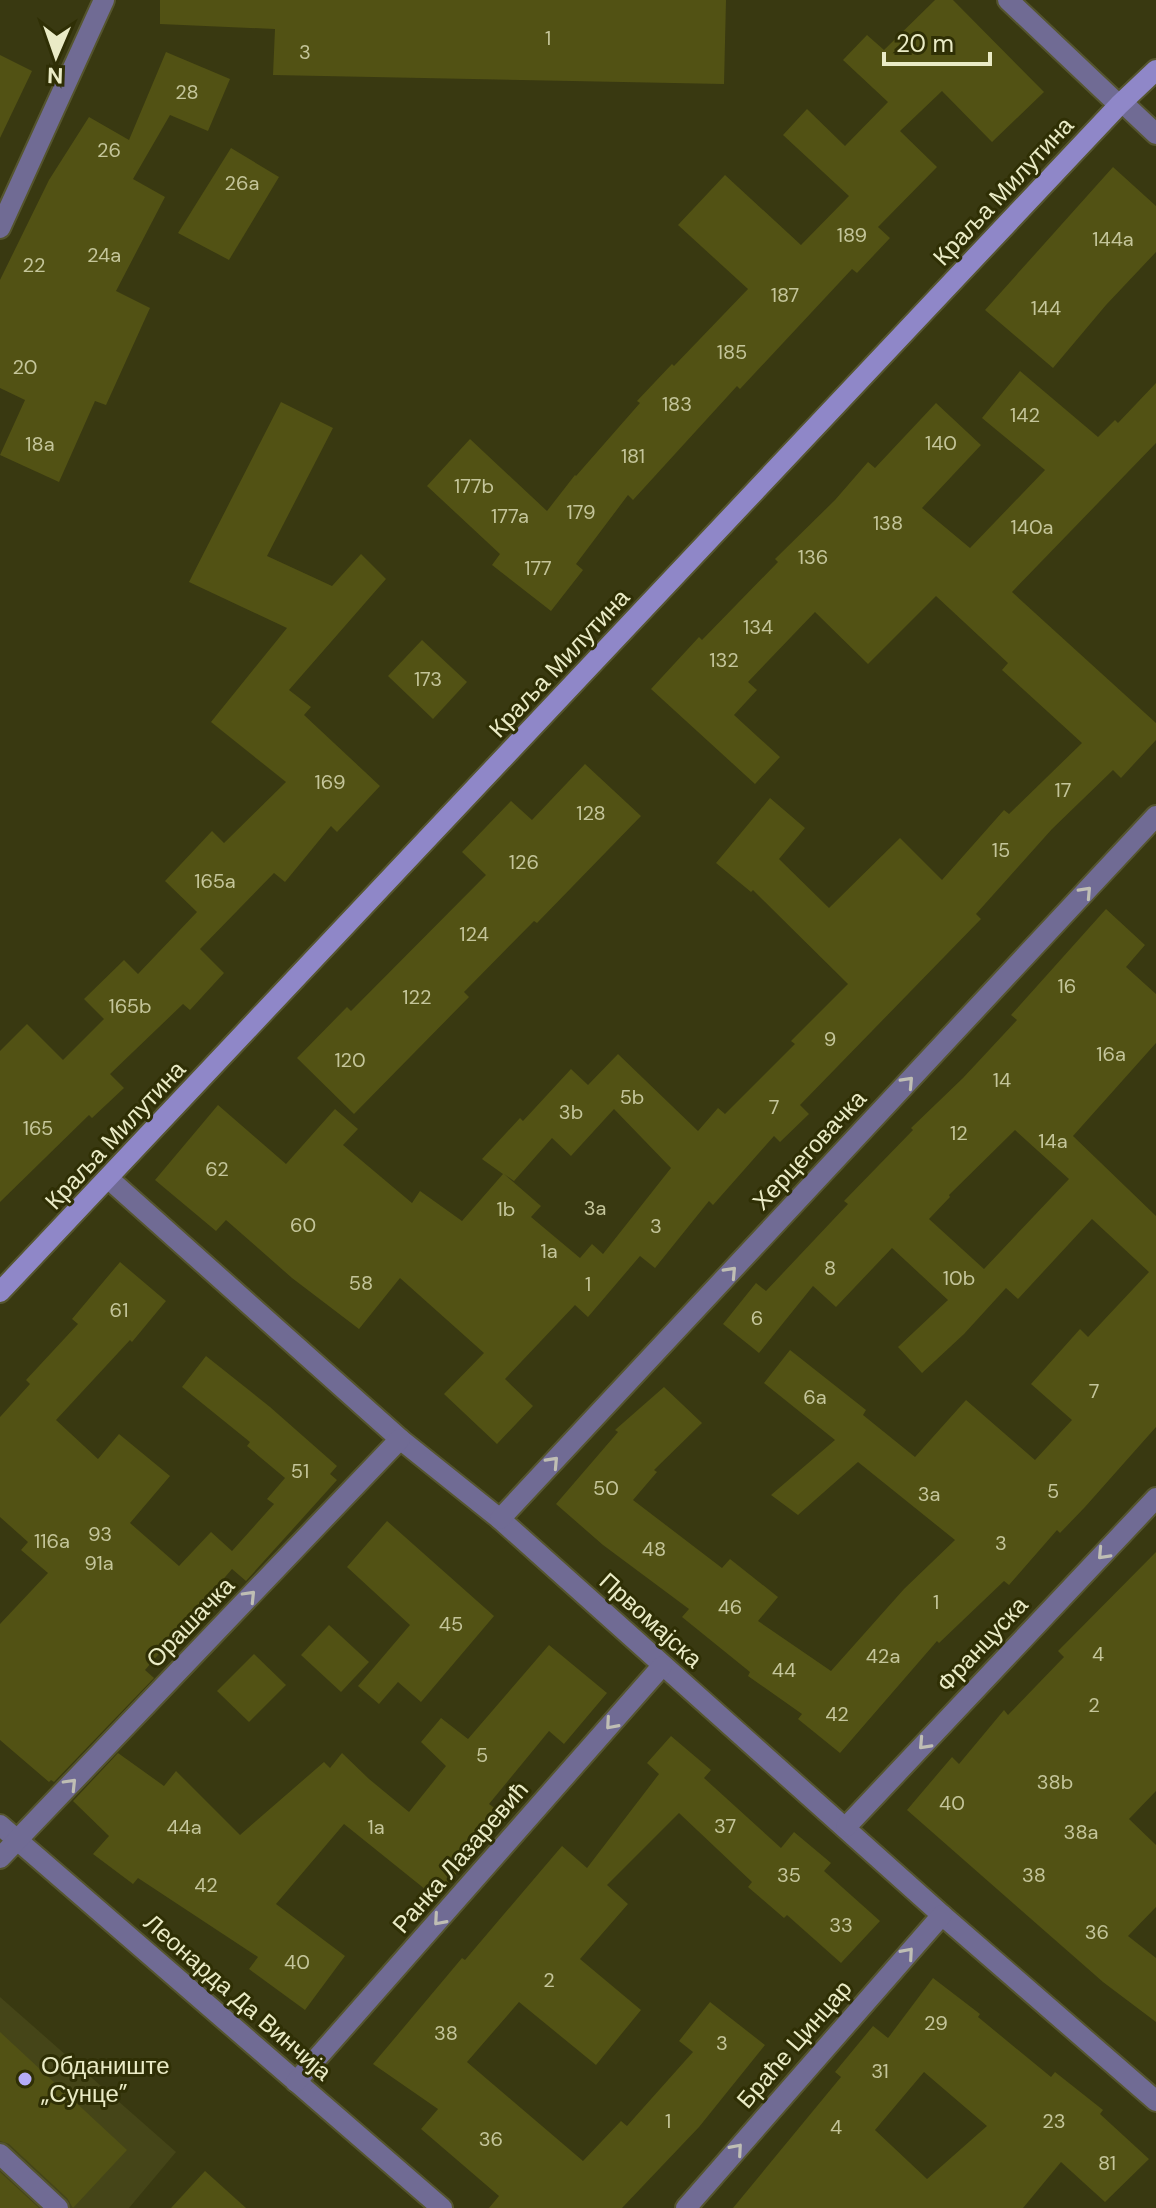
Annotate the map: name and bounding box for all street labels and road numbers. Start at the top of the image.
street label: Краља Милутина [926,110,1080,272]
street label: Краља Милутина [482,582,636,744]
street label: Краља Милутина [38,1054,192,1216]
street label: Херцеговачка [745,1083,873,1217]
street label: Првомајска [593,1566,709,1675]
street label: Орашачка [139,1570,241,1674]
street label: Француска [930,1589,1035,1698]
street label: Ранка Лазаревић [385,1774,535,1940]
street label: Леонарда Да Винчија [138,1907,339,2087]
street label: Браће Цинцар [730,1973,858,2115]

